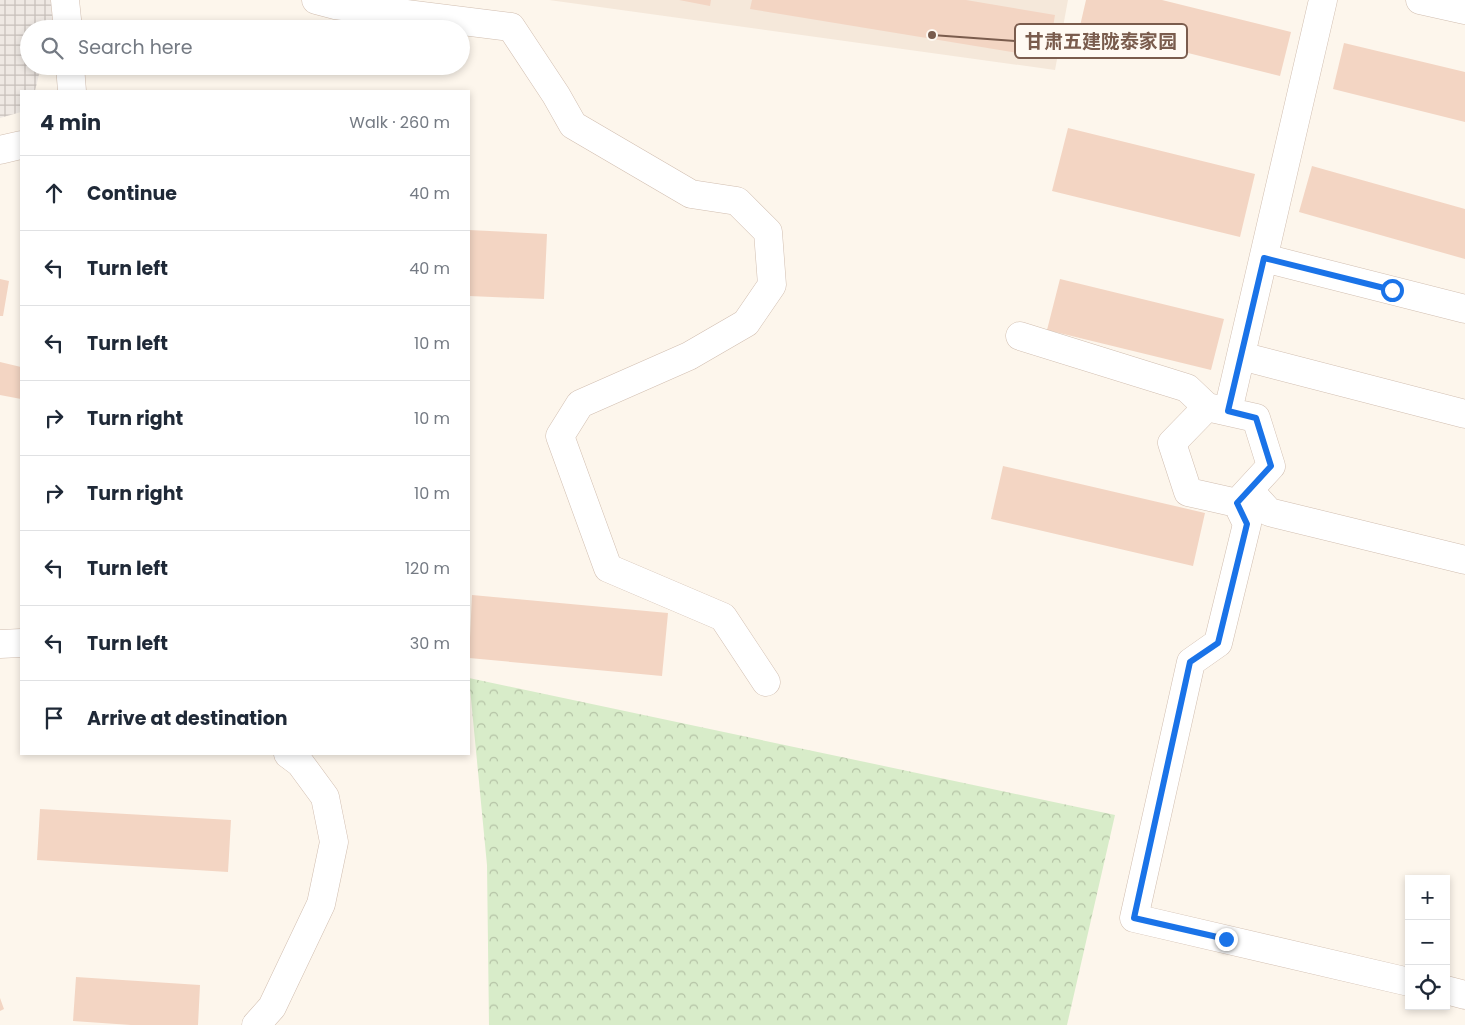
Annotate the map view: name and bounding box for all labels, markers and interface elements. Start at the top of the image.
search box [20,20,470,75]
callout: 甘肃五建陇泰家园 [1015,24,1187,58]
text: 甘肃五建陇泰家园 [1025,28,1177,55]
icon: search [38,34,66,62]
text: Search here [78,34,192,61]
text: 4 min [40,108,101,137]
text: Walk · 260 m [349,111,450,134]
icon: ahead [40,179,68,207]
text: Continue [87,180,177,207]
text: 40 m [409,182,450,205]
icon: left [40,254,68,282]
text: Turn left [87,255,168,282]
text: 40 m [409,257,450,280]
route start [1381,279,1404,302]
icon: left [40,329,68,357]
text: Turn left [87,330,168,357]
text: 10 m [414,332,450,355]
icon: right [40,404,68,432]
text: Turn right [87,405,183,432]
text: 10 m [414,407,450,430]
icon: right [40,479,68,507]
text: Turn right [87,480,183,507]
text: 10 m [414,482,450,505]
icon: left [40,554,68,582]
text: Turn left [87,555,168,582]
text: 120 m [405,557,450,580]
icon: left [40,629,68,657]
text: Turn left [87,630,168,657]
text: 30 m [410,632,450,655]
icon: arrive [40,704,68,732]
text: Arrive at destination [87,705,288,732]
map controls [1405,875,1450,1010]
button: + [1405,875,1450,920]
button: − [1405,920,1450,965]
route end [1215,928,1238,951]
button: locate [1405,965,1450,1010]

